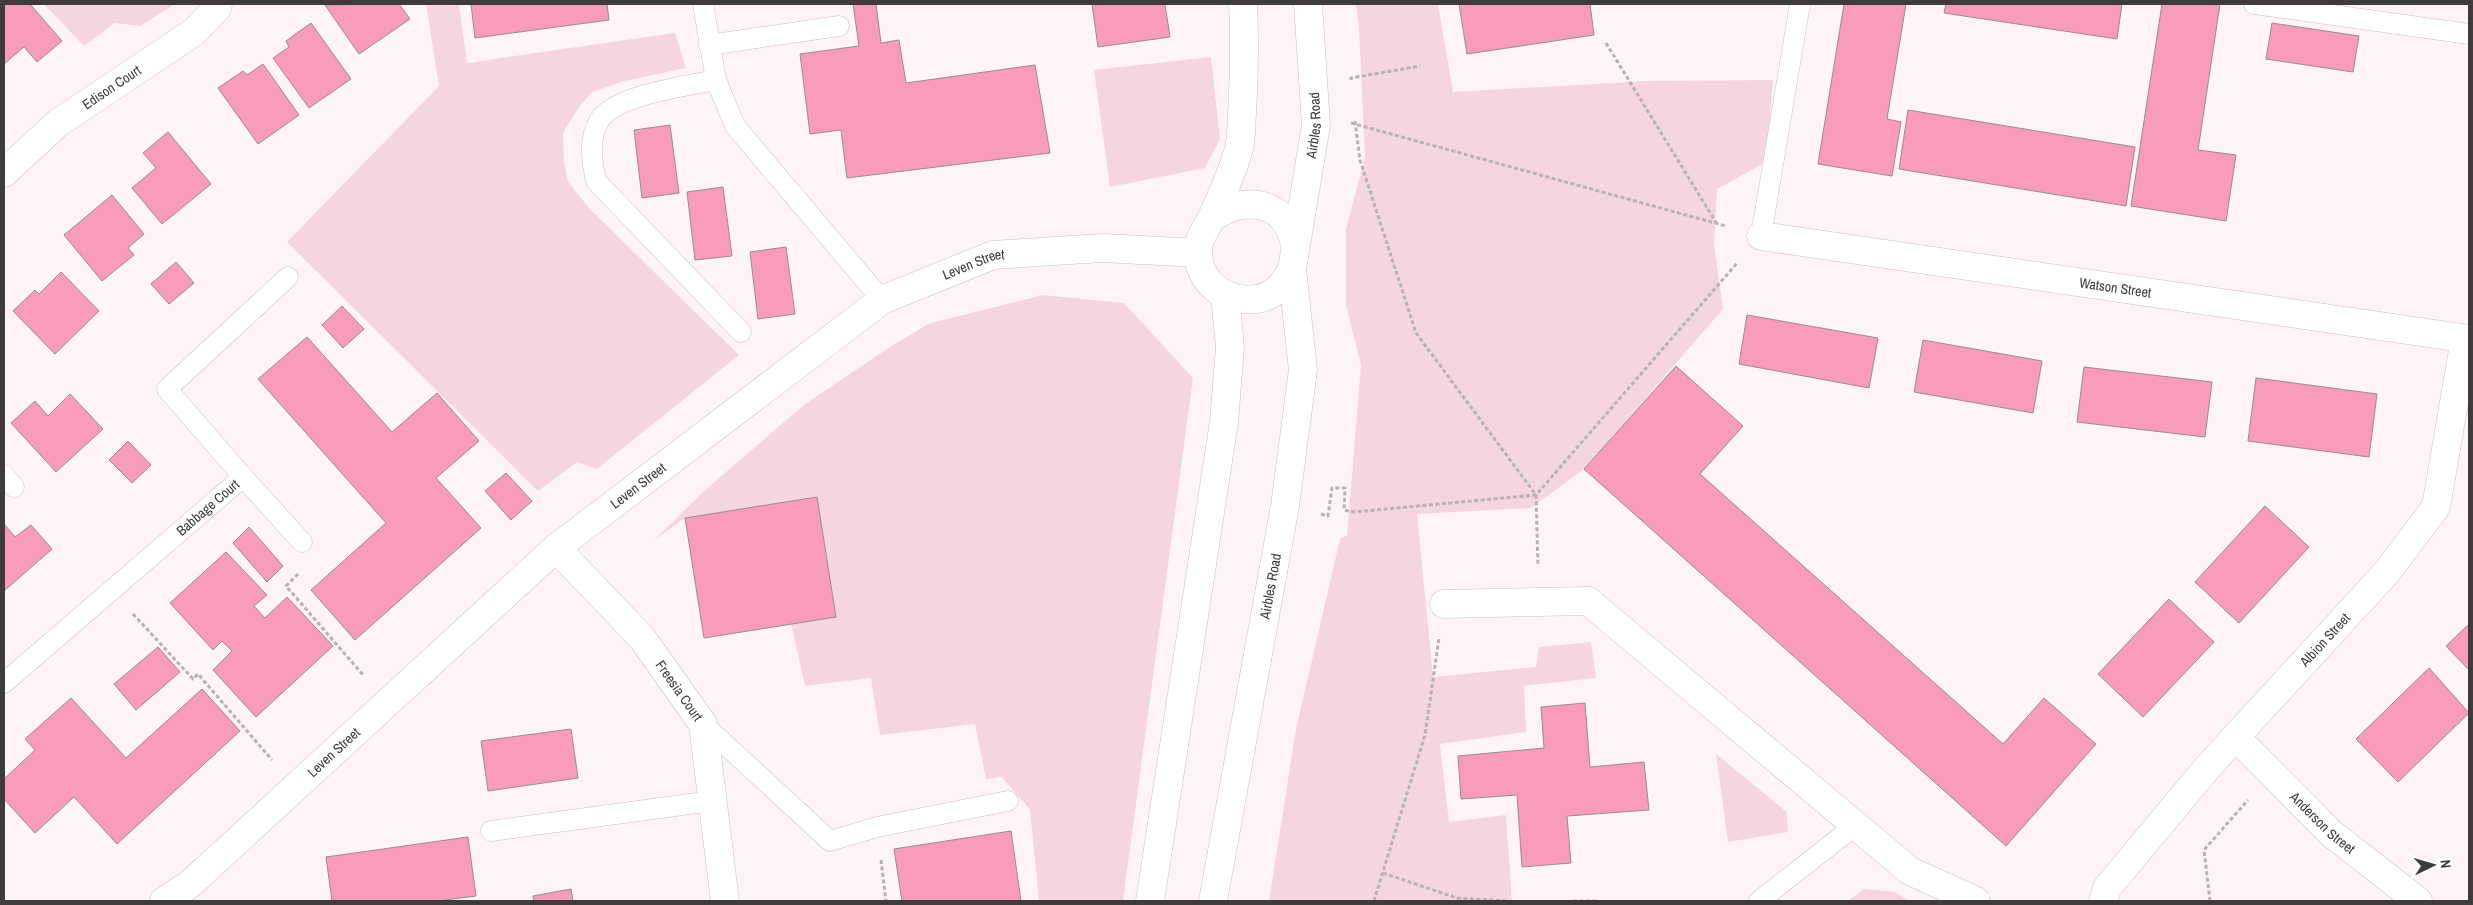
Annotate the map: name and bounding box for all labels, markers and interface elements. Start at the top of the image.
street label: Edison Court [79,61,144,113]
street label: Airbles Road [1301,92,1325,161]
street label: Leven Street [940,245,1005,284]
street label: Watson Street [2078,273,2152,302]
street label: Leven Street [607,459,669,512]
street label: Babbage Court [173,475,243,539]
street label: Airbles Road [1255,552,1285,621]
street label: Albion Street [2295,609,2354,671]
street label: Freesia Court [652,657,707,724]
street label: Leven Street [303,723,364,781]
street label: Anderson Street [2285,787,2359,858]
north arrow [2408,840,2458,890]
text: N [2437,859,2455,869]

